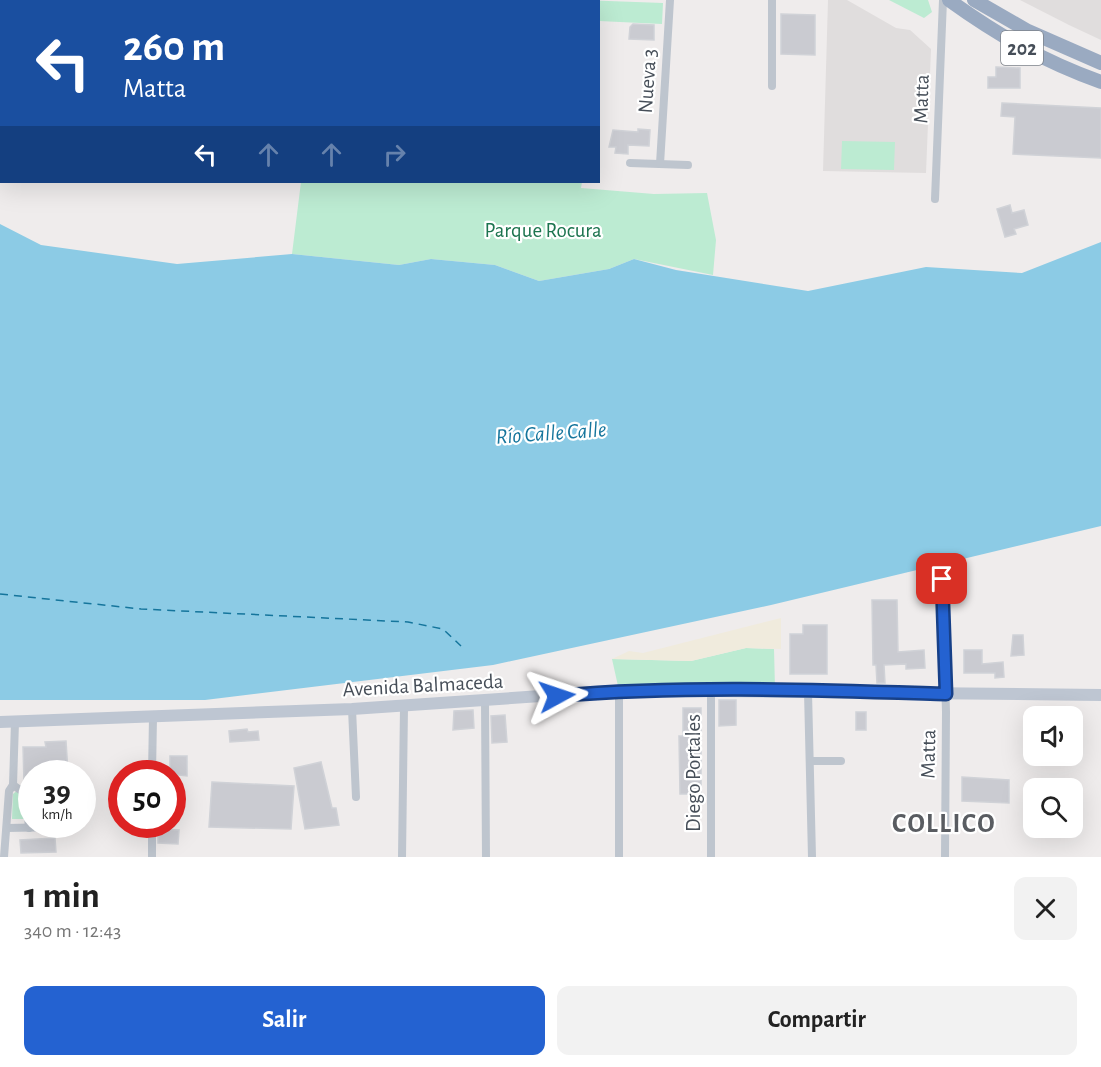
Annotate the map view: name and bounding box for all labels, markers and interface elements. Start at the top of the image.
icon: left [24,24,102,102]
text: 260 m [123,26,225,68]
road number: 202 [1001,31,1043,65]
street label: Nueva 3 [635,48,660,114]
street label: Matta [910,74,933,124]
text: Matta [123,75,186,102]
icon: left [189,138,222,171]
icon: ahead [252,138,285,171]
icon: ahead [315,138,348,171]
icon: right [378,138,411,171]
park label: Parque Rocura [484,220,602,241]
water label: Río Calle Calle [495,418,607,448]
pin [916,553,967,604]
icon: arrive [925,562,958,595]
position arrow [525,664,589,728]
street label: Avenida Balmaceda [342,671,504,700]
map controls [1023,706,1083,838]
button: sound [1023,706,1083,766]
street label: Diego Portales [683,714,704,832]
street label: Matta [918,729,939,779]
speed limit sign: 50 [108,760,186,838]
text: 39 [43,777,71,807]
button: search [1023,778,1083,838]
text: km/h [42,807,72,822]
district label: COLLICO [892,810,996,837]
button: close [1014,877,1077,940]
text: 1 min [24,878,100,914]
text: 340 m · 12:43 [24,921,121,941]
button: Salir [24,986,545,1055]
button: Compartir [557,986,1077,1055]

